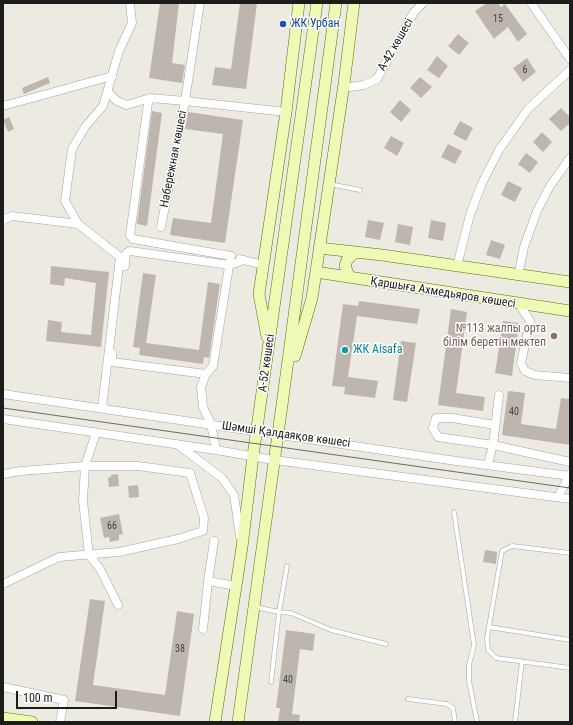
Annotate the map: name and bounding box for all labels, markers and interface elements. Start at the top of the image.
house number: 15 [493,13,503,25]
street label: А-42 көшесі [375,16,417,74]
place label: ЖК Урбан [291,17,340,31]
marker: ЖК Урбан [278,19,288,29]
house number: 6 [523,64,527,76]
street label: Набережная көшесі [158,109,190,209]
street label: Қаршыға Ахмедьяров көшесі [369,274,517,312]
place label: №113 жалпы орта білім беретін мектеп [443,322,546,350]
marker: №113 жалпы орта білім беретін мектеп [549,331,559,341]
street label: А-52 көшесі [256,333,278,393]
place label: ЖК Aisafa [353,343,402,357]
marker: ЖК Aisafa [340,345,350,355]
house number: 40 [509,406,519,418]
street label: Шәмші Қалдаяқов көшесі [221,419,351,451]
house number: 66 [107,520,117,532]
house number: 38 [175,643,185,655]
house number: 40 [283,674,293,686]
scale bar [18,683,119,709]
text: 100 m [23,691,53,705]

